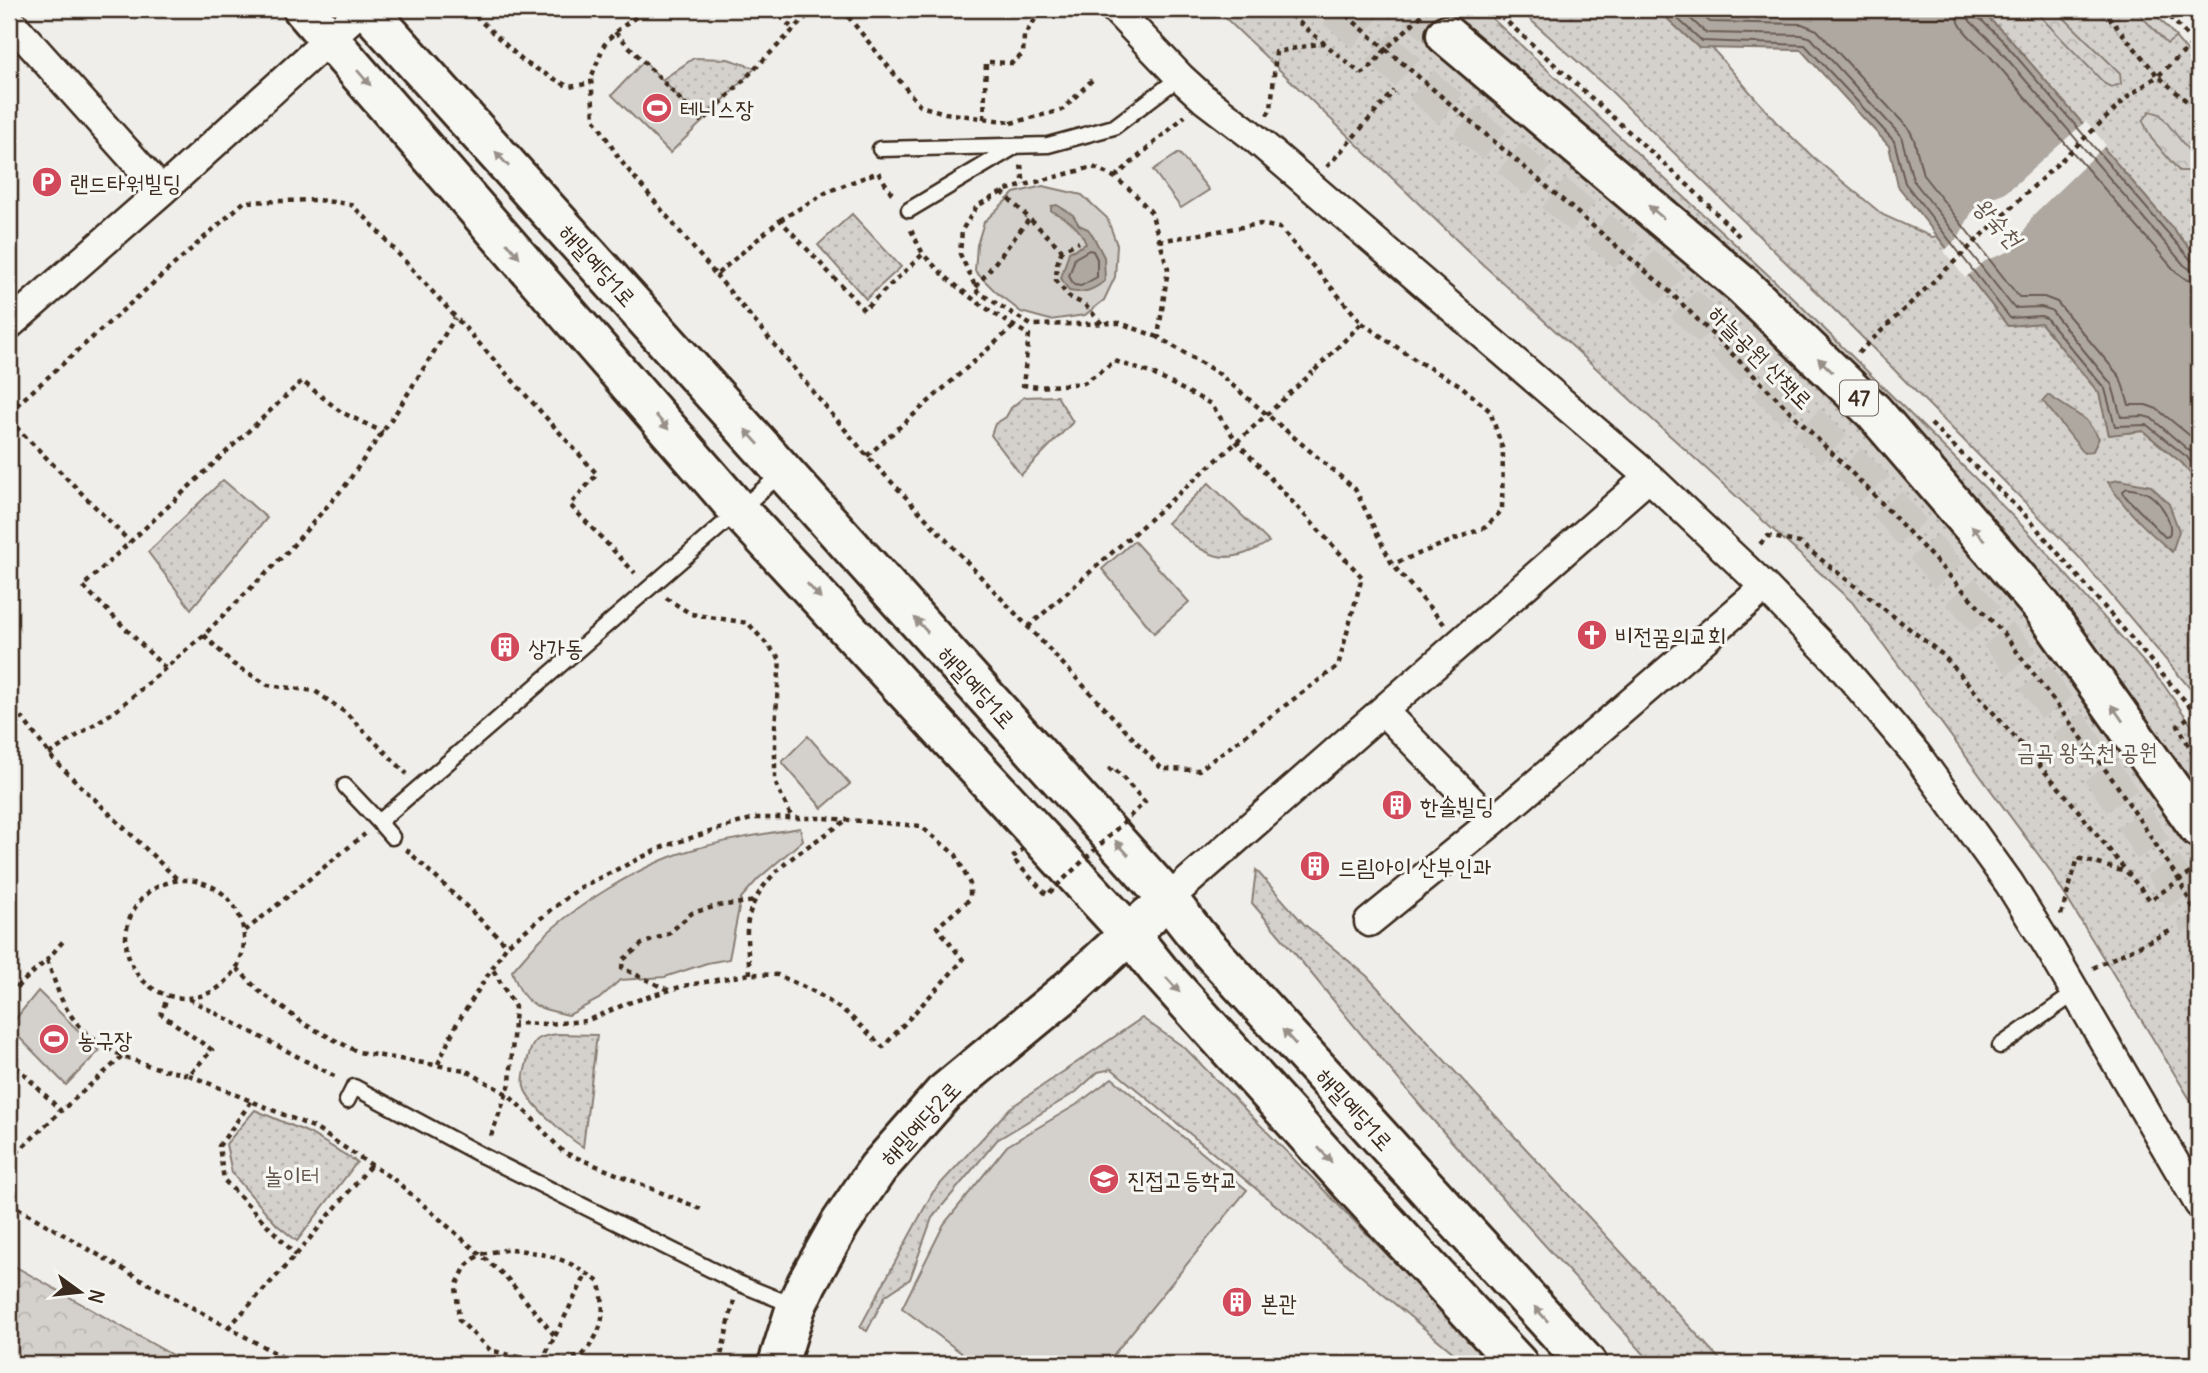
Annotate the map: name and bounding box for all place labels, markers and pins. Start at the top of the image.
sports icon: 테니스장 [640,91,674,125]
place label: 테니스장 [680,94,754,123]
parking icon: 랜드타워빌딩 [30,165,64,199]
place label: 랜드타워빌딩 [70,168,181,197]
church icon: 비전꿈의교회 [1575,618,1609,652]
place label: 비전꿈의교회 [1615,621,1726,650]
building icon: 상가동 [488,630,522,664]
place label: 상가동 [528,633,584,662]
building icon: 한솔빌딩 [1380,788,1414,822]
place label: 한솔빌딩 [1420,791,1494,820]
building icon: 드림아이 산부인과 [1298,849,1332,883]
place label: 드림아이 산부인과 [1338,852,1492,881]
sports icon: 농구장 [37,1022,71,1056]
place label: 농구장 [77,1025,133,1054]
school or university icon: 진접고등학교 [1087,1162,1121,1196]
place label: 진접고등학교 [1127,1165,1238,1194]
building icon: 본관 [1220,1285,1254,1319]
place label: 본관 [1260,1288,1297,1317]

